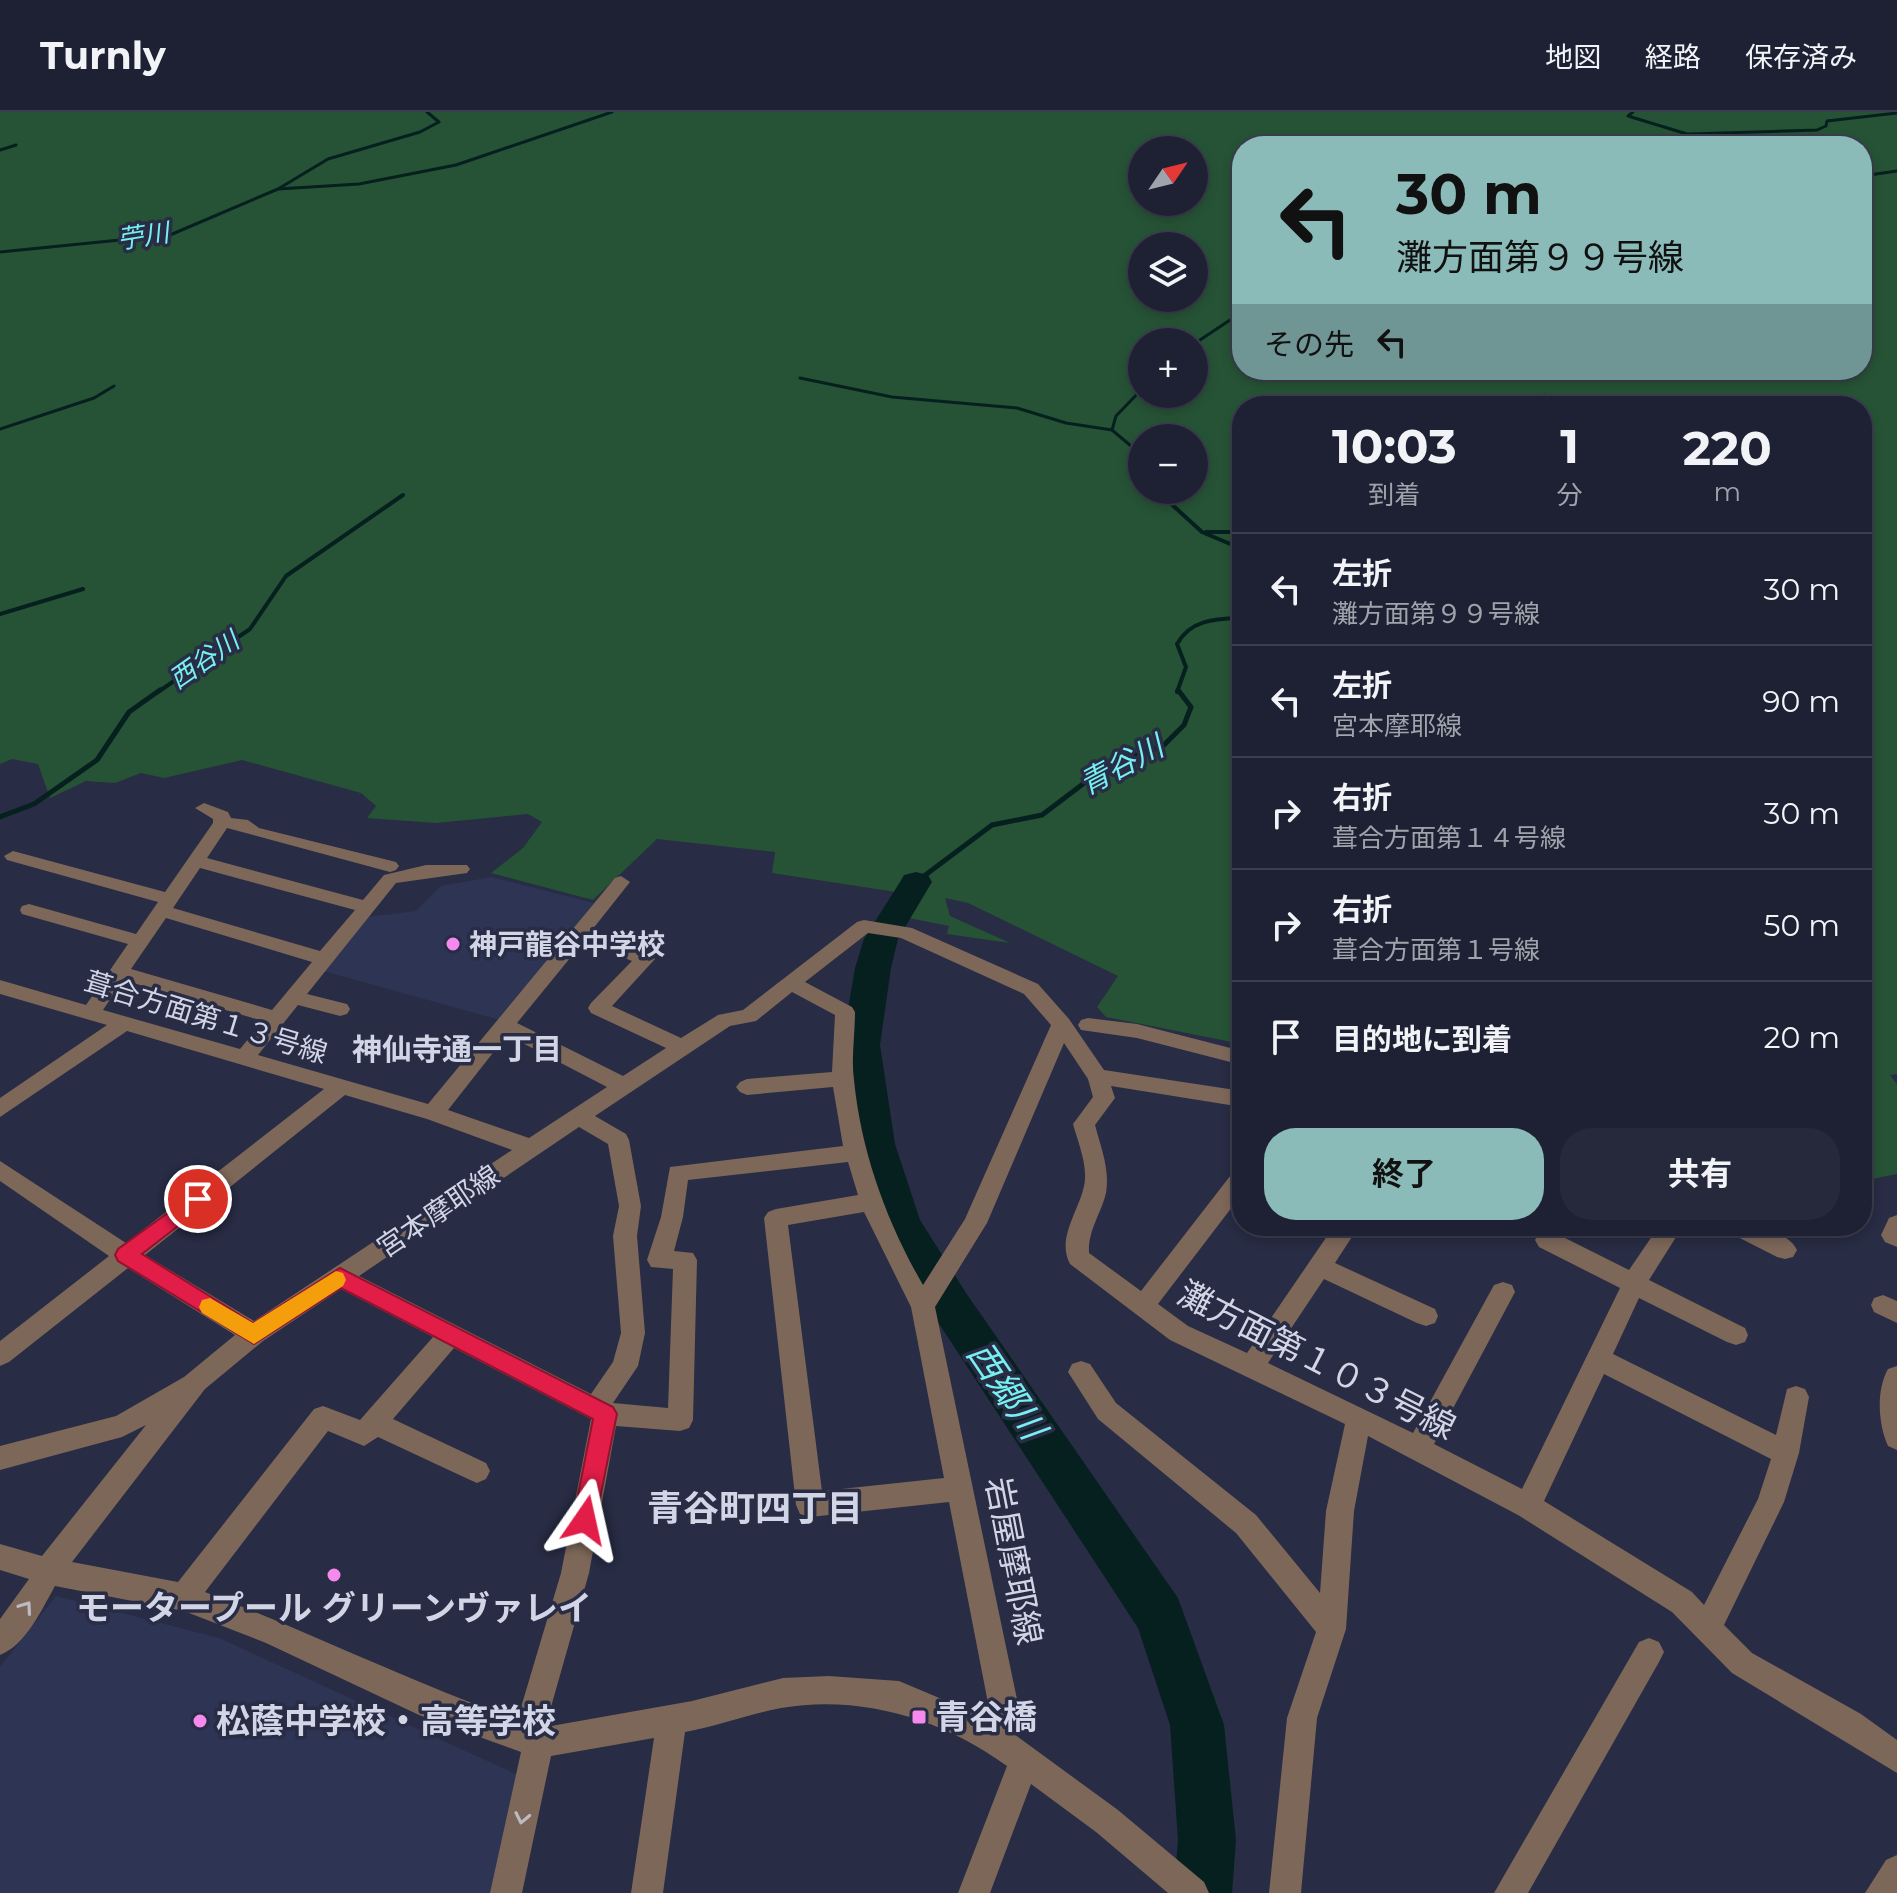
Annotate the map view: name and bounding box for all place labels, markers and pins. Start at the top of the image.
place label: 神戸龍谷中学校 [469,927,665,961]
marker: 神戸龍谷中学校 [444,935,462,953]
pin [164,1165,232,1233]
marker: モータープール グリーンヴァレイ [325,1566,343,1584]
place label: モータープール グリーンヴァレイ [76,1587,592,1629]
place label: 青谷橋 [935,1696,1037,1738]
place label: 松蔭中学校・高等学校 [216,1700,556,1742]
marker: 青谷橋 [910,1708,928,1726]
marker: 松蔭中学校・高等学校 [191,1712,209,1730]

